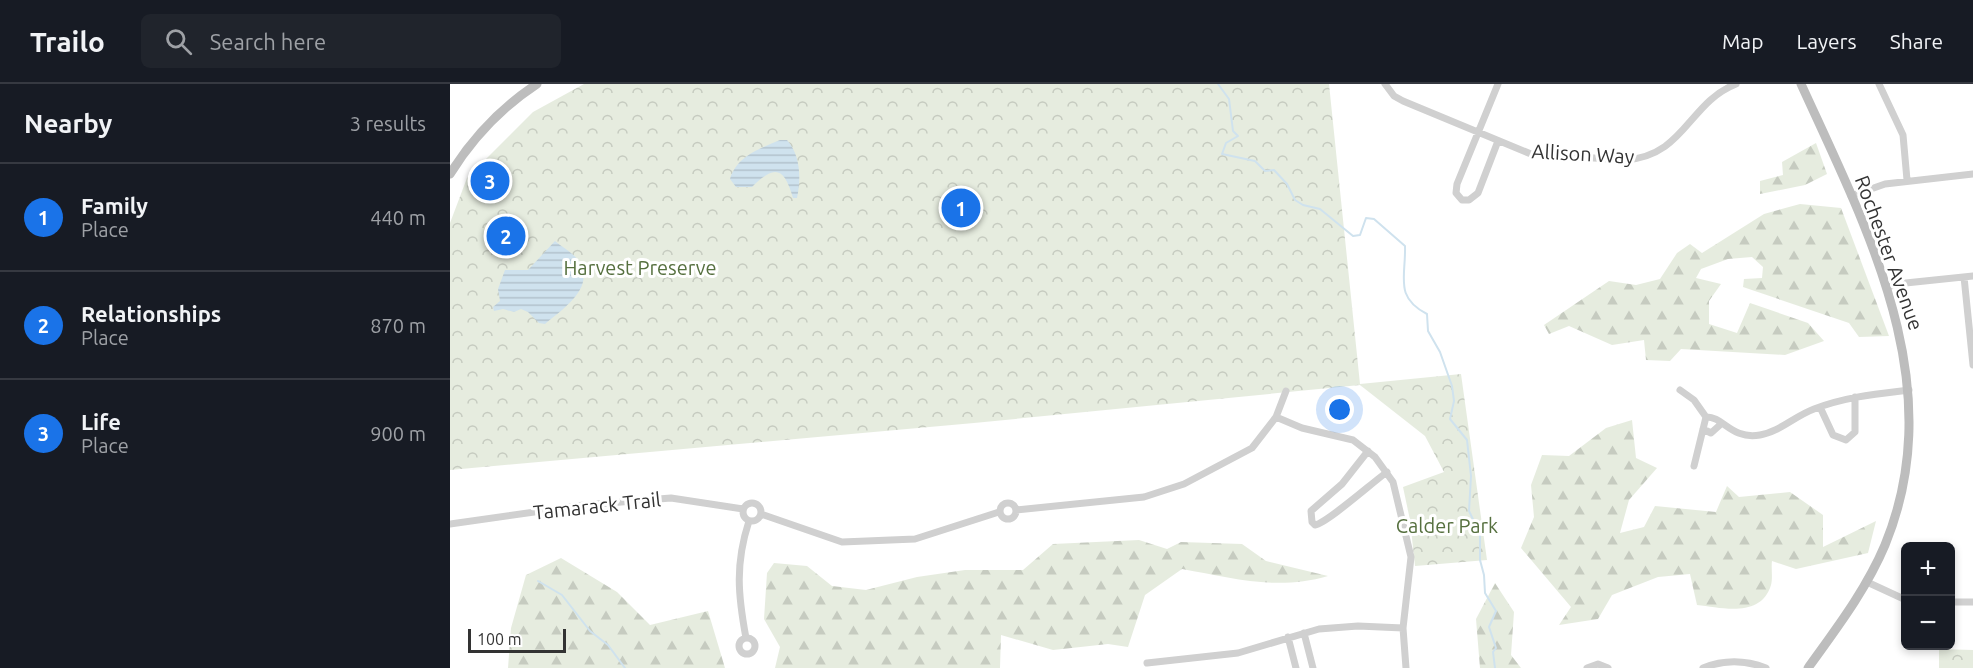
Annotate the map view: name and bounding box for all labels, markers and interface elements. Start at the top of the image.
search box [141,14,561,68]
icon: search [162,25,195,58]
text: Trailo [30,26,105,57]
text: Search here [210,29,326,54]
text: Map [1722,29,1763,53]
text: Layers [1796,29,1857,53]
text: Share [1890,29,1943,53]
text: Nearby [24,109,112,138]
text: 3 results [350,112,426,135]
street label: Allison Way [1531,139,1635,168]
pin: 3 [470,158,510,204]
street label: Rochester Avenue [1851,172,1928,333]
pin: 1 [942,186,980,230]
text: Family [81,193,148,218]
text: 1 [38,206,49,229]
text: 440 m [370,206,426,229]
pin: 2 [486,214,526,258]
text: Place [81,218,129,241]
park label: Harvest Preserve [563,256,717,279]
text: Relationships [81,301,221,326]
text: 2 [38,314,49,337]
text: 870 m [370,314,426,337]
text: Place [81,326,129,349]
your location [1325,395,1354,424]
text: Life [81,409,121,434]
text: 3 [38,422,49,445]
text: 900 m [370,422,426,445]
text: Place [81,434,129,457]
street label: Tamarack Trail [532,487,662,524]
park label: Calder Park [1396,514,1498,537]
map controls [1901,542,1955,650]
button: + [1901,542,1955,596]
button: − [1901,596,1955,650]
scale bar [468,626,566,654]
text: 100 m [477,630,522,648]

